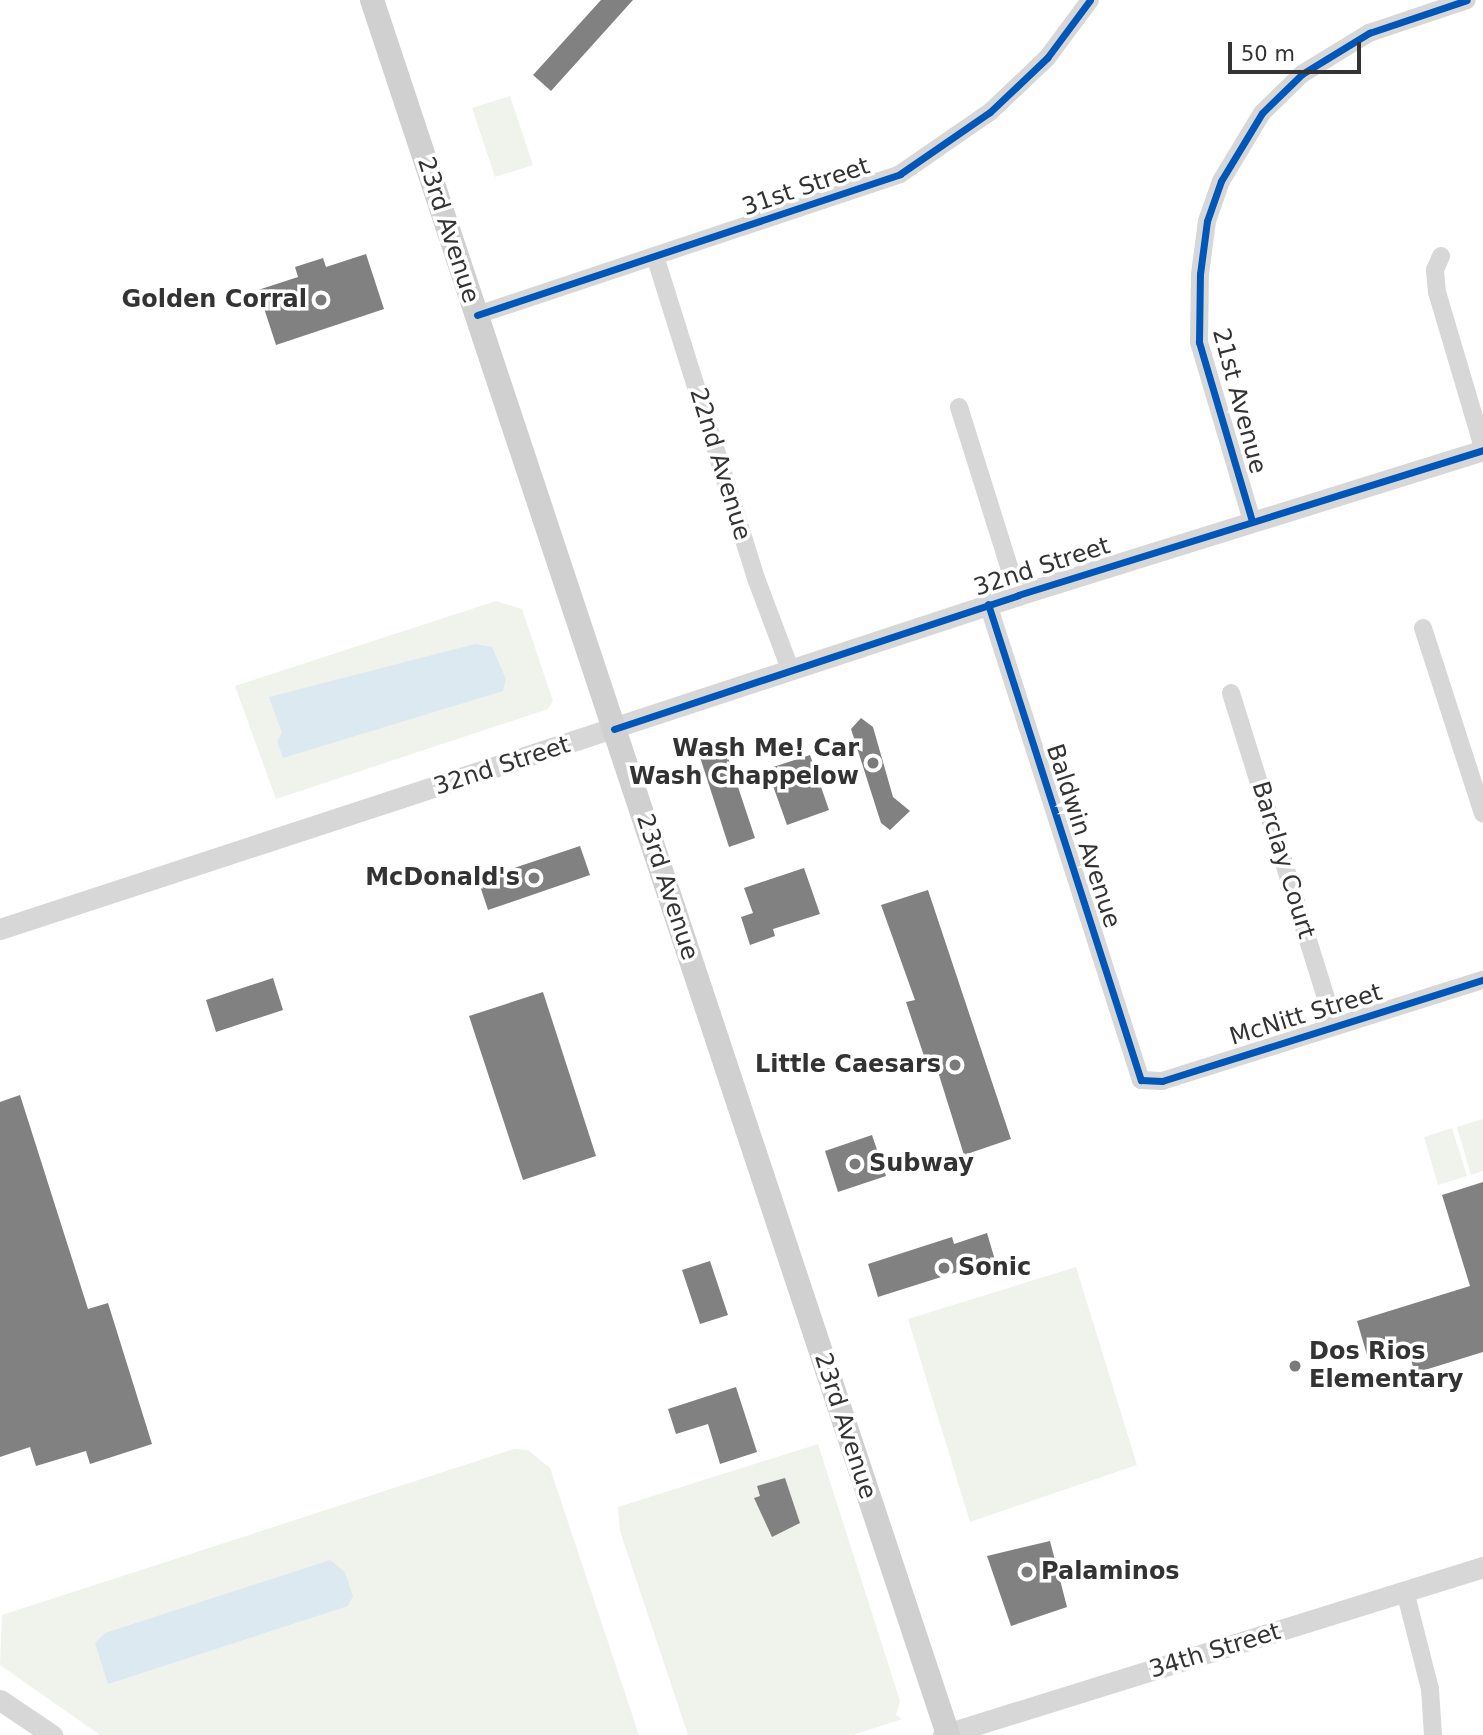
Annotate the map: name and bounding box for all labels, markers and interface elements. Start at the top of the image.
scale bar [1231,28,1364,72]
text: 50 m [1241,42,1295,66]
street label: 31st Street [738,152,874,222]
street label: 23rd Avenue [411,153,485,307]
place label: Golden Corral [121,286,307,314]
marker: Golden Corral [313,292,329,308]
street label: 21st Avenue [1206,325,1272,477]
street label: 22nd Avenue [683,384,757,544]
street label: 32nd Street [970,531,1114,603]
street label: 32nd Street [430,730,574,802]
place label: Wash Me! Car Wash Chappelow [629,735,859,791]
street label: Baldwin Avenue [1040,741,1126,931]
marker: Wash Me! Car Wash Chappelow [865,755,881,771]
street label: Barclay Court [1245,778,1321,942]
street label: 23rd Avenue [630,810,704,964]
place label: McDonald's [365,864,520,892]
marker: McDonald's [526,870,542,886]
street label: McNitt Street [1226,978,1386,1052]
place label: Little Caesars [755,1051,941,1079]
marker: Little Caesars [947,1057,963,1073]
place label: Subway [869,1150,974,1178]
marker: Subway [847,1156,863,1172]
place label: Sonic [958,1254,1031,1282]
marker: Sonic [936,1260,952,1276]
place label: Dos Rios Elementary [1309,1338,1463,1394]
street label: 23rd Avenue [808,1349,882,1503]
marker: Dos Rios Elementary [1287,1358,1303,1374]
place label: Palaminos [1041,1558,1180,1586]
marker: Palaminos [1019,1564,1035,1580]
street label: 34th Street [1146,1617,1284,1685]

